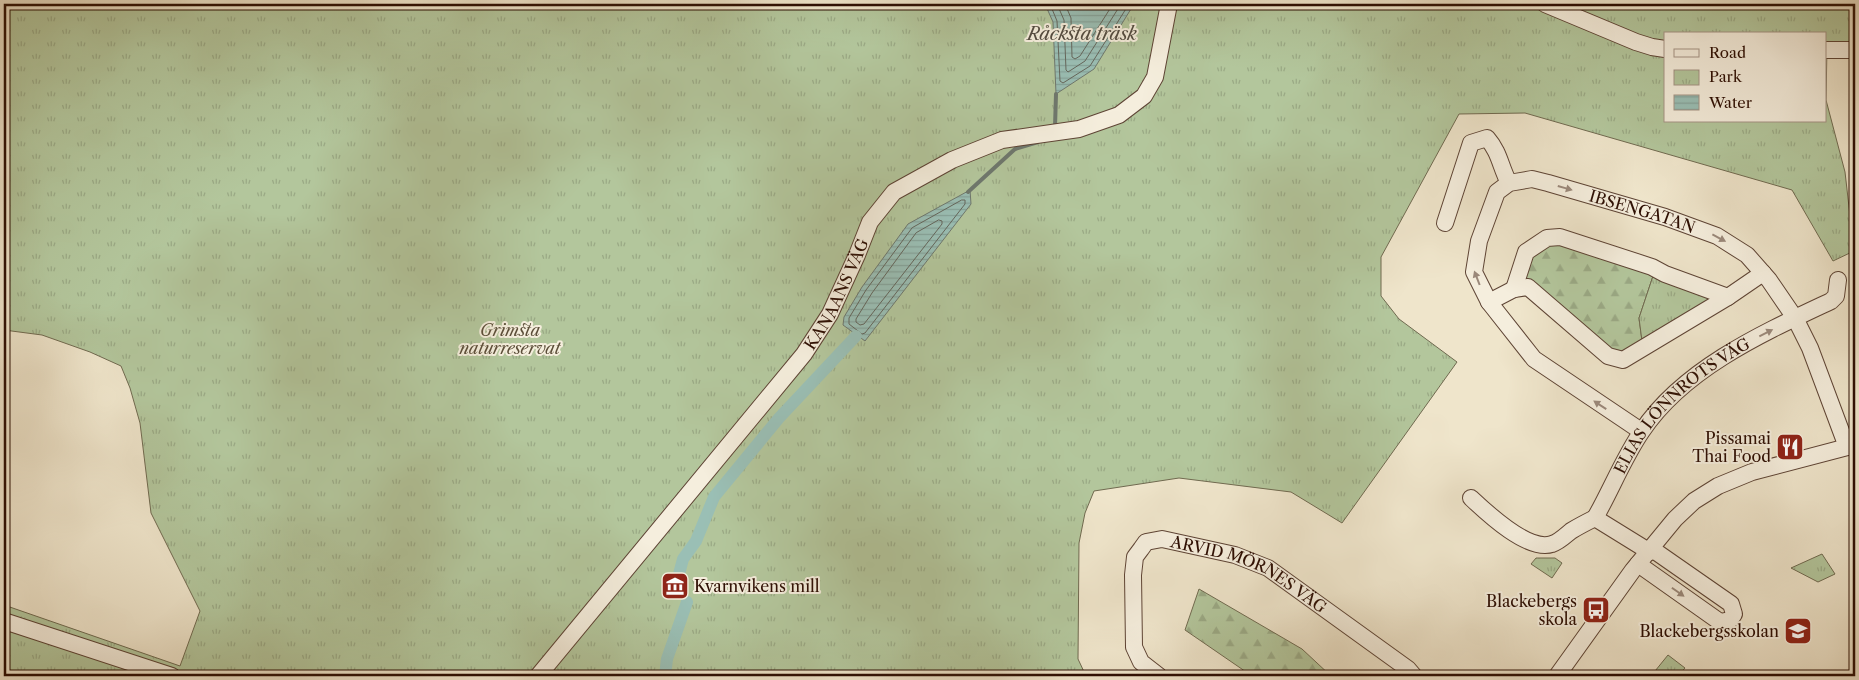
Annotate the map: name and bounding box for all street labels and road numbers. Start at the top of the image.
street label: IBSENGATAN [1587,185,1698,237]
street label: KANAANS VÄG [800,236,873,353]
street label: ELIAS LÖNNROTS VÄG [1609,333,1753,477]
street label: ARVID MÖRNES VÄG [1168,531,1331,617]

